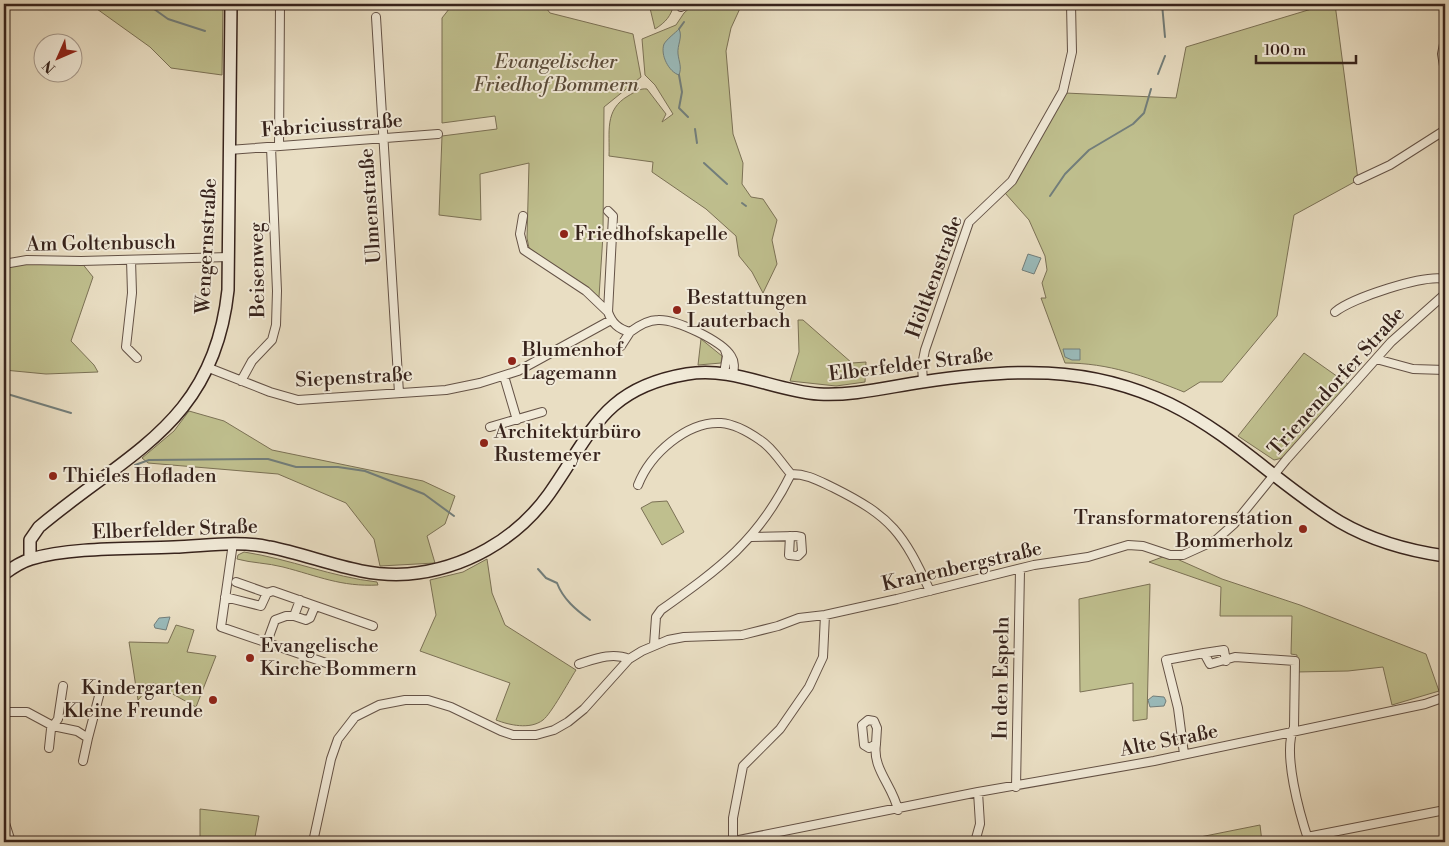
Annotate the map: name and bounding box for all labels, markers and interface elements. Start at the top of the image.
north arrow [32,32,82,82]
scale bar [1256,32,1356,64]
text: 100 m [1264,41,1306,60]
park label: Evangelischer Friedhof Bommern [473,50,640,98]
text: N [39,56,60,77]
street label: Fabriciusstraße [260,109,404,143]
street label: Ulmenstraße [354,147,388,265]
street label: Wengernstraße [191,177,223,316]
street label: Höltkenstraße [901,212,969,342]
street label: Beisenweg [245,221,271,319]
place label: Friedhofskapelle [574,222,728,247]
marker: Friedhofskapelle [558,228,570,240]
street label: Am Goltenbusch [25,230,176,258]
place label: Bestattungen Lauterbach [686,286,807,334]
street label: Trienendorfer Straße [1263,302,1411,462]
marker: Bestattungen Lauterbach [671,304,683,316]
place label: Blumenhof Lagemann [521,338,624,386]
street label: Elberfelder Straße [827,342,995,388]
marker: Blumenhof Lagemann [506,355,518,367]
street label: Siepenstraße [295,362,413,394]
place label: Architekturbüro Rustemeyer [493,420,641,468]
marker: Architekturbüro Rustemeyer [478,437,490,449]
place label: Thieles Hofladen [63,464,217,489]
marker: Thieles Hofladen [47,470,59,482]
place label: Transformatorenstation Bommerholz [1074,506,1293,554]
street label: Elberfelder Straße [92,515,258,545]
marker: Transformatorenstation Bommerholz [1297,523,1309,535]
street label: Kranenbergstraße [880,536,1044,598]
street label: In den Espeln [988,616,1016,740]
place label: Evangelische Kirche Bommern [260,634,417,682]
marker: Evangelische Kirche Bommern [244,652,256,664]
place label: Kindergarten Kleine Freunde [63,676,203,724]
marker: Kindergarten Kleine Freunde [207,694,219,706]
street label: Alte Straße [1117,719,1220,763]

